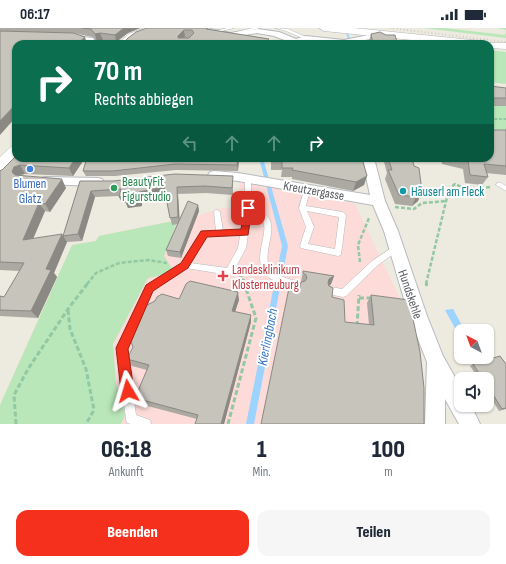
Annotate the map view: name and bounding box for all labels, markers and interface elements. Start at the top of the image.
text: 06:17 [20,5,50,24]
text: 70 m [94,55,142,88]
icon: right [28,56,80,108]
text: Rechts abbiegen [94,89,194,110]
icon: left [179,132,201,154]
icon: ahead [221,132,243,154]
icon: ahead [263,132,285,154]
icon: right [305,132,327,154]
marker: Blumen Glatz [25,164,35,174]
place label: BeautyFit Figurstudio [122,174,171,205]
place label: Blumen Glatz [14,176,46,207]
street label: Kreutzergasse [282,178,346,204]
marker: BeautyFit Figurstudio [109,183,119,193]
place label: Häuserl am Fleck [411,184,484,200]
marker: Häuserl am Fleck [398,186,408,196]
pin [231,191,265,225]
icon: arrive [237,197,259,219]
place label: Landesklinikum Klosterneuburg [232,262,300,293]
street label: Hundskehle [394,268,426,321]
marker: Landesklinikum Klosterneuburg [217,270,229,282]
water label: Kierlingbach [254,307,281,367]
north arrow [454,324,494,364]
map controls [454,324,494,412]
position arrow [107,370,149,412]
button: sound [454,372,494,412]
text: 06:18 [101,435,152,464]
text: 1 [257,435,267,464]
text: 100 [372,435,405,464]
text: Ankunft [109,464,144,480]
text: Min. [253,464,271,480]
text: m [384,464,393,480]
button: Beenden [16,510,249,556]
button: Teilen [257,510,490,556]

